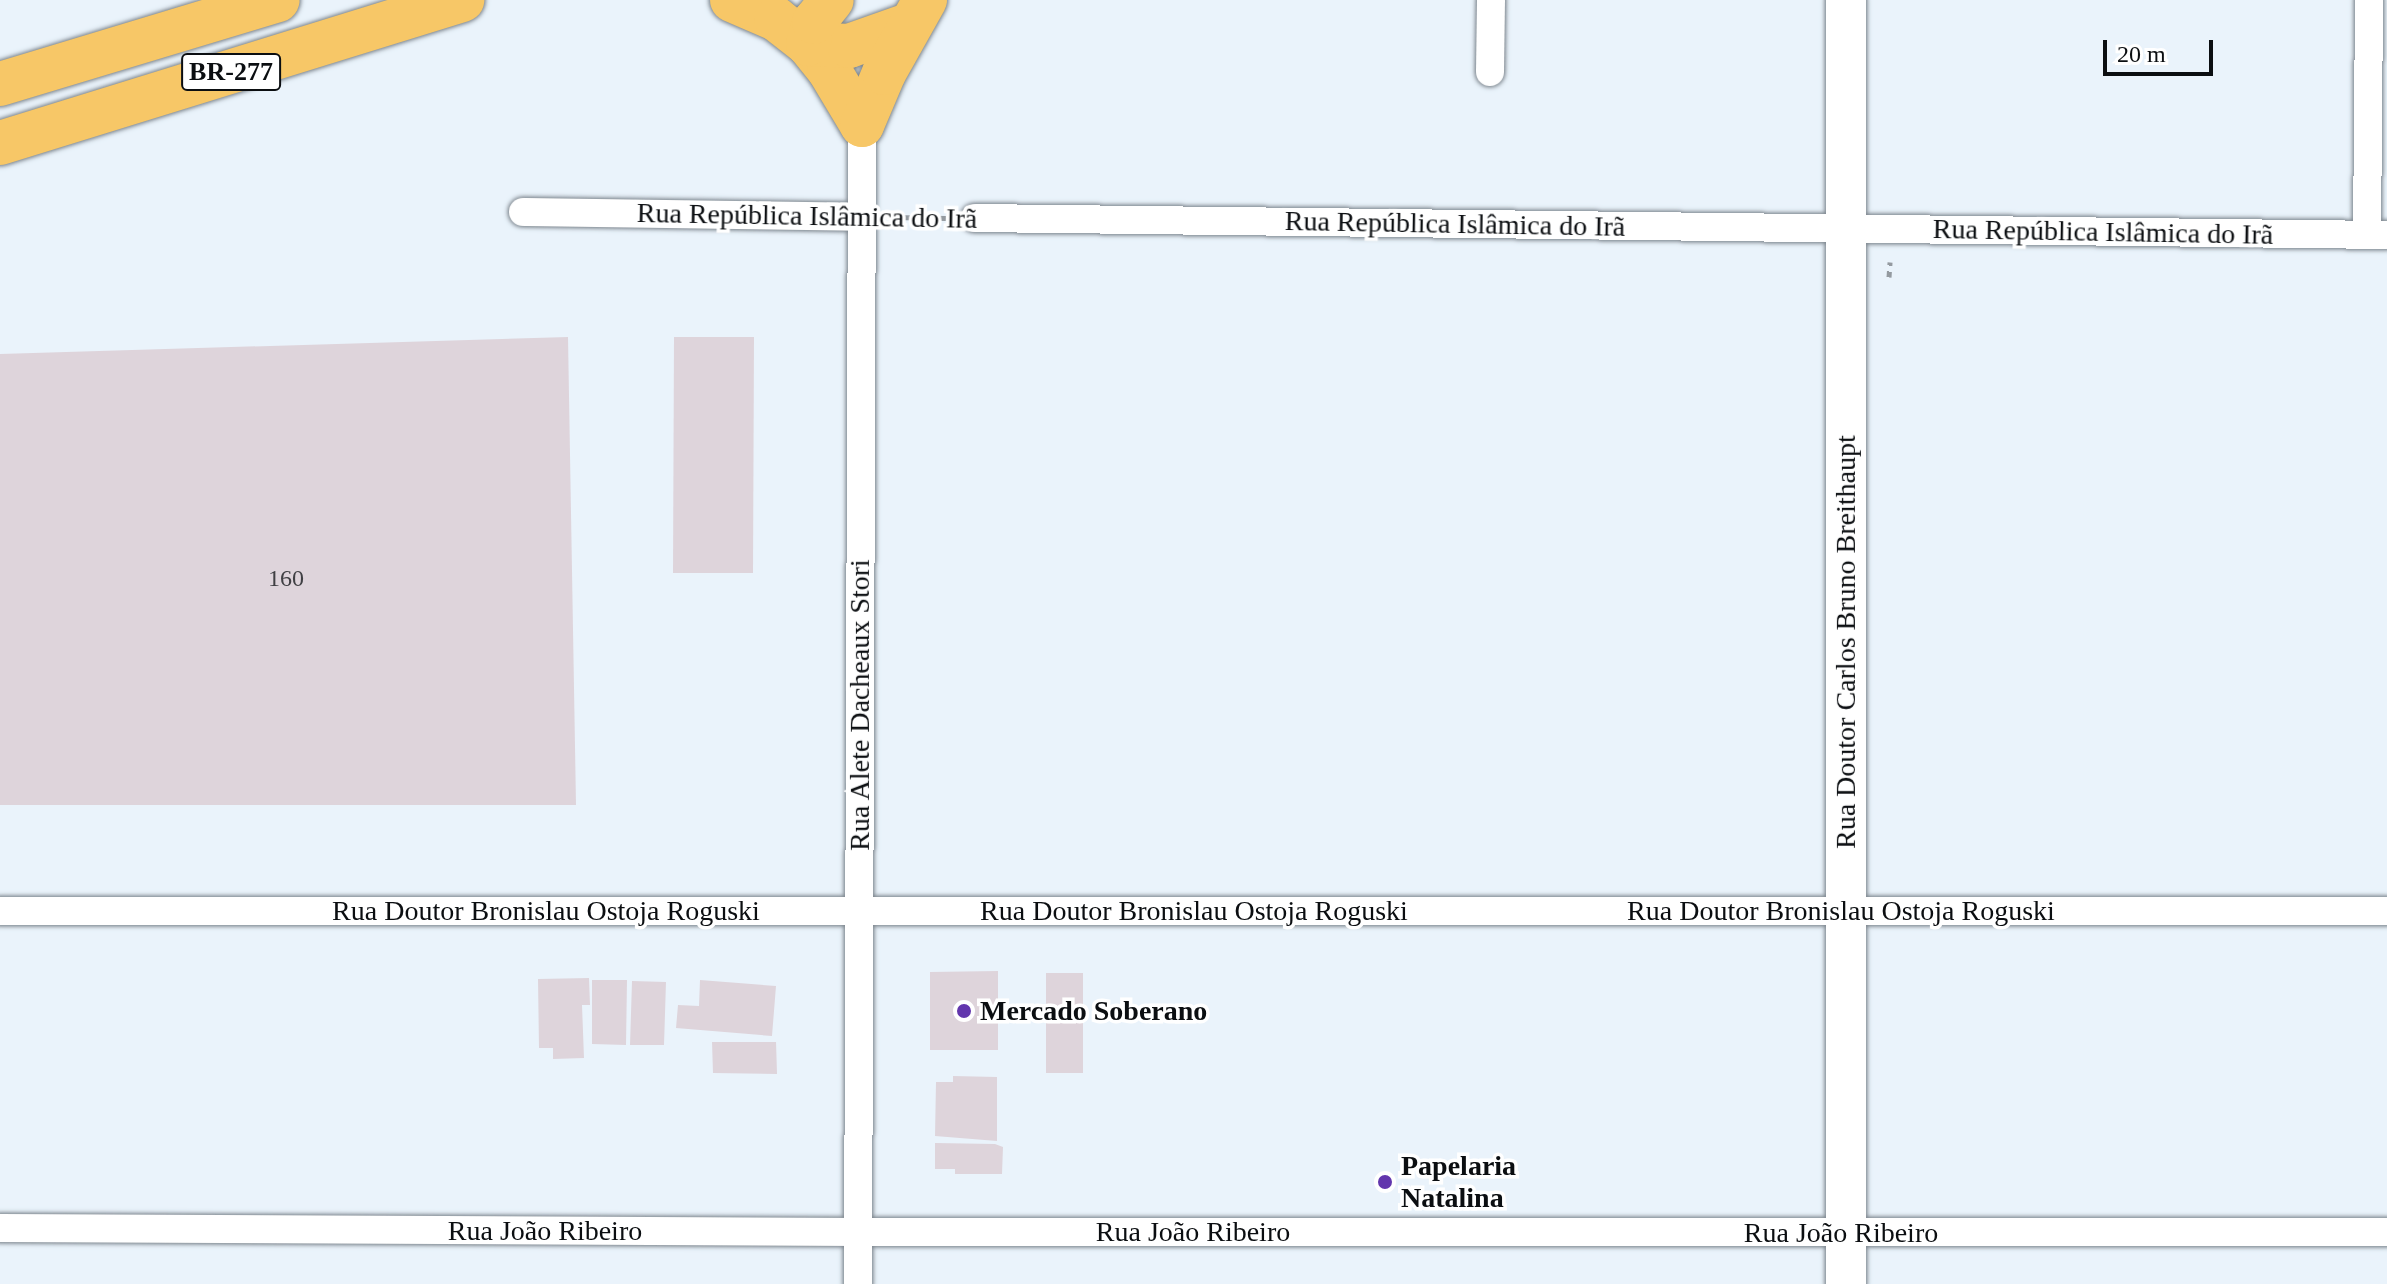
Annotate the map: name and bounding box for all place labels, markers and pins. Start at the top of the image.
place label: Mercado Soberano [980,994,1207,1028]
marker: Mercado Soberano [955,1002,973,1020]
place label: Papelaria Natalina [1401,1149,1516,1215]
marker: Papelaria Natalina [1376,1173,1394,1191]

